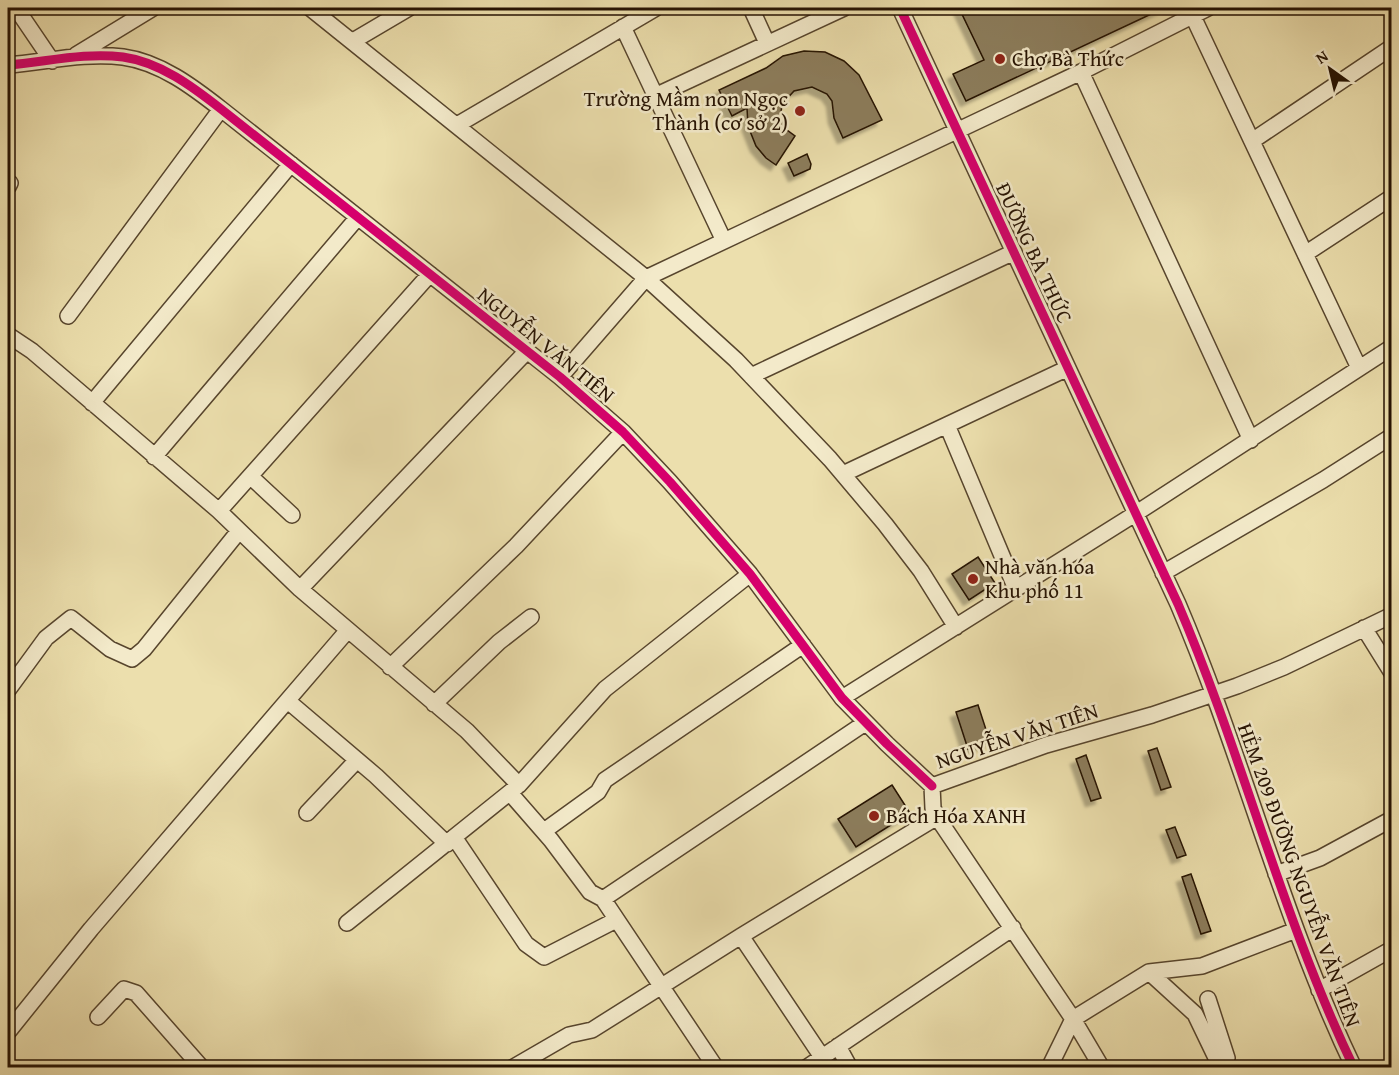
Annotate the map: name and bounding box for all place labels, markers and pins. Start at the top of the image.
place label: Chợ Bà Thức [1012,43,1124,74]
marker: Chợ Bà Thức [993,52,1007,66]
place label: Trường Mầm non Ngọc Thành (cơ sở 2) [584,83,788,138]
marker: Trường Mầm non Ngọc Thành (cơ sở 2) [793,104,807,118]
place label: Nhà văn hóa Khu phố 11 [985,551,1094,606]
marker: Nhà văn hóa Khu phố 11 [966,572,980,586]
place label: Bách Hóa XANH [886,800,1026,831]
marker: Bách Hóa XANH [867,809,881,823]

